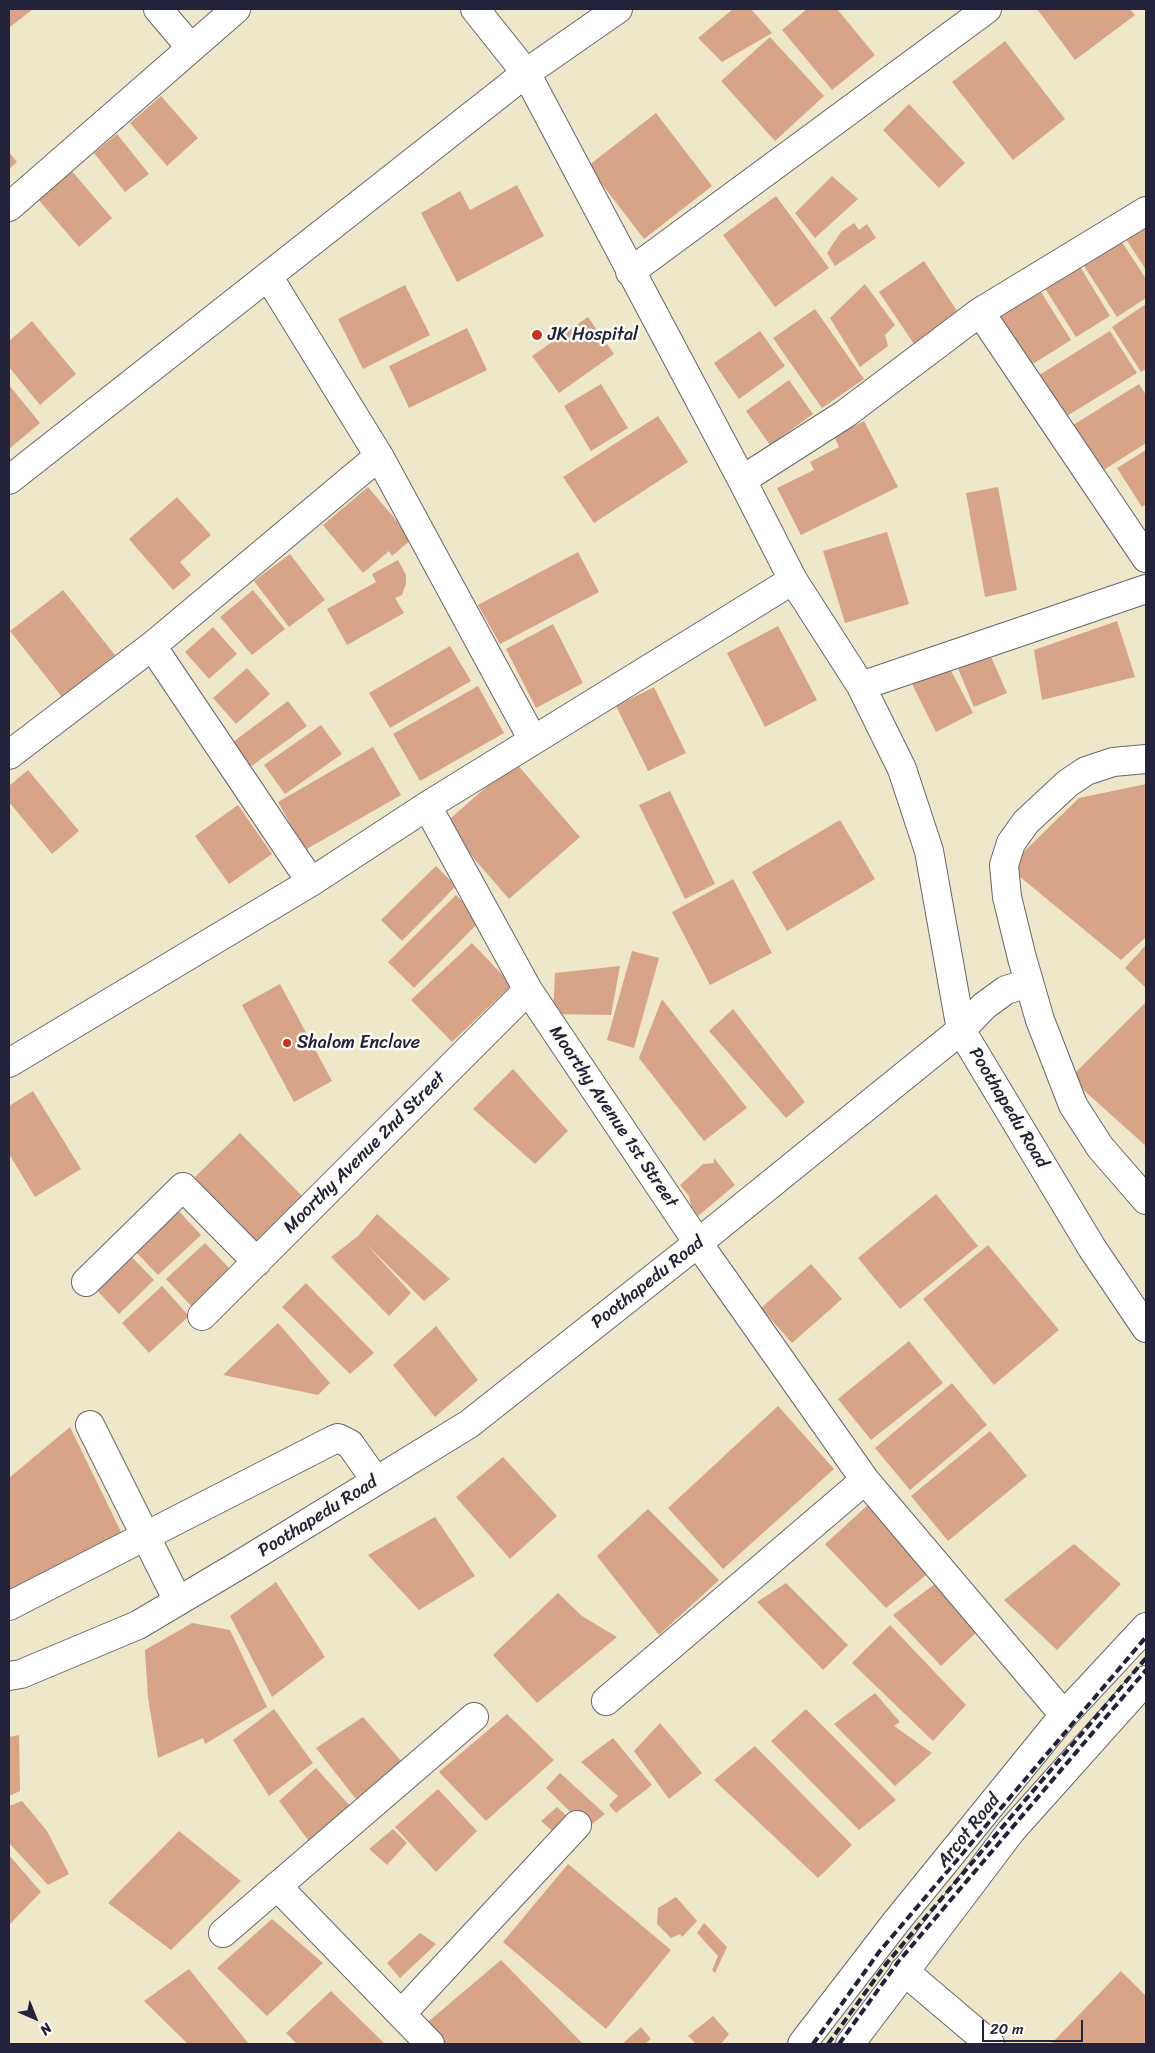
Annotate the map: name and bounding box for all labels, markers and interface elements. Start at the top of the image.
place label: JK Hospital [548,324,638,346]
marker: JK Hospital [530,328,544,342]
street label: Moorthy Avenue 1st Street [544,1022,682,1212]
place label: Shalom Enclave [297,1032,420,1054]
marker: Shalom Enclave [281,1037,293,1049]
street label: Poothapedu Road [964,1044,1052,1172]
street label: Moorthy Avenue 2nd Street [279,1067,451,1239]
street label: Poothapedu Road [587,1232,709,1334]
street label: Poothapedu Road [254,1472,382,1562]
street label: Arcot Road [933,1790,1005,1872]
north arrow [10,1993,60,2043]
scale bar [985,2010,1086,2042]
text: 20 m [990,2016,1024,2042]
text: N [34,2017,58,2042]

